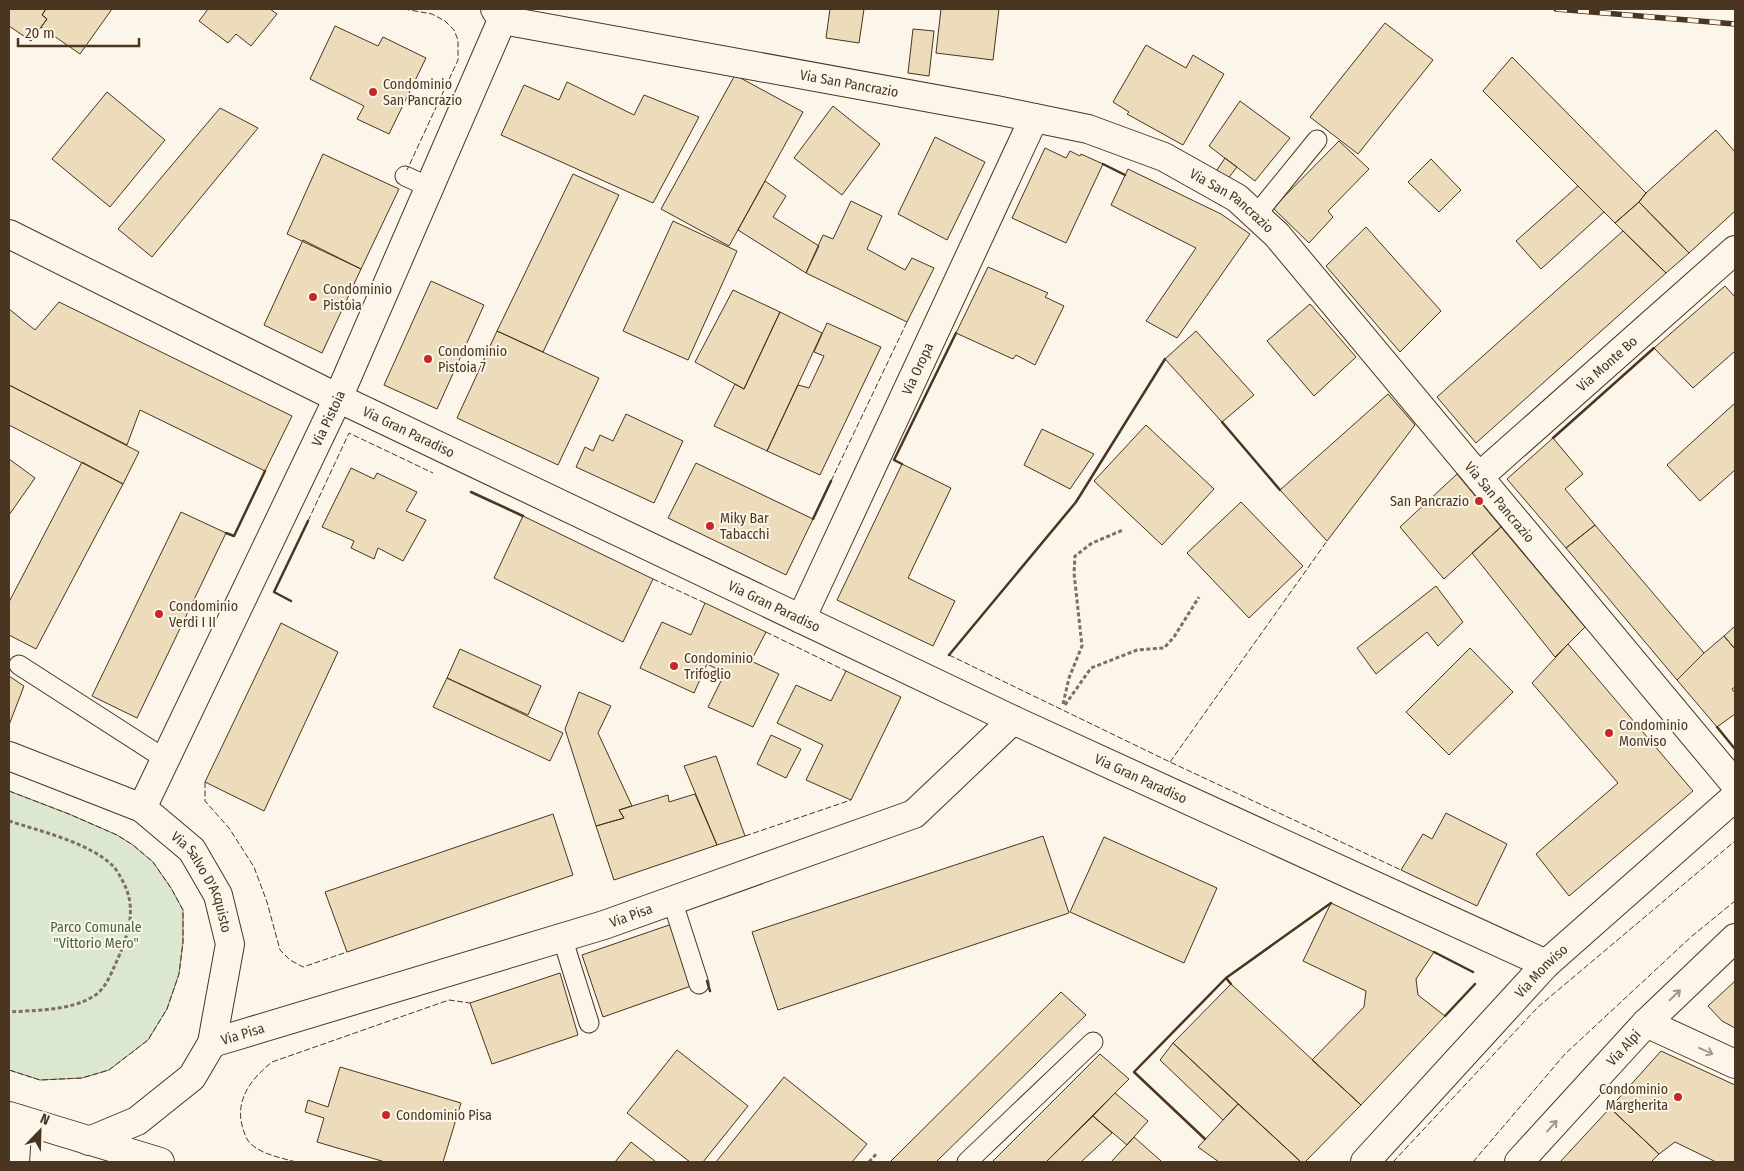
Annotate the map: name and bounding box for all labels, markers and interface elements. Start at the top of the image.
scale bar [18,15,139,47]
text: 20 m [25,24,55,42]
street label: Via San Pancrazio [798,66,900,101]
place label: Condominio San Pancrazio [383,76,462,109]
marker: Condominio San Pancrazio [367,86,379,98]
street label: Via San Pancrazio [1187,165,1277,237]
place label: Condominio Pistoia [323,281,392,314]
marker: Condominio Pistoia [307,291,319,303]
street label: Via Monte Bo [1573,333,1641,395]
street label: Via Oropa [898,340,937,398]
place label: Condominio Pistoia 7 [438,343,507,376]
marker: Condominio Pistoia 7 [422,353,434,365]
street label: Via Pistoia [308,388,349,449]
street label: Via Gran Paradiso [360,403,457,461]
street label: Via San Pancrazio [1461,458,1538,546]
place label: San Pancrazio [1390,493,1469,510]
marker: San Pancrazio [1473,495,1485,507]
place label: Miky Bar Tabacchi [720,510,769,543]
marker: Miky Bar Tabacchi [704,520,716,532]
street label: Via Gran Paradiso [725,577,823,636]
place label: Condominio Verdi I II [169,598,238,631]
marker: Condominio Verdi I II [153,608,165,620]
place label: Condominio Trifoglio [684,650,753,683]
marker: Condominio Trifoglio [668,660,680,672]
place label: Condominio Monviso [1619,717,1688,750]
marker: Condominio Monviso [1603,727,1615,739]
street label: Via Gran Paradiso [1092,750,1190,808]
street label: Via Salvo D'Acquisto [167,828,235,934]
street label: Via Pisa [607,900,655,931]
park label: Parco Comunale "Vittorio Mero" [50,919,142,952]
street label: Via Monviso [1511,941,1571,1001]
one-way arrow [1669,989,1682,1001]
street label: Via Pisa [219,1020,267,1049]
street label: Via Alpi [1603,1026,1645,1069]
one-way arrow [1698,1047,1713,1056]
place label: Condominio Margherita [1599,1081,1668,1114]
marker: Condominio Margherita [1672,1091,1684,1103]
north arrow [15,1106,65,1156]
place label: Condominio Pisa [396,1107,492,1124]
marker: Condominio Pisa [380,1109,392,1121]
text: N [38,1110,52,1129]
one-way arrow [1546,1120,1558,1133]

